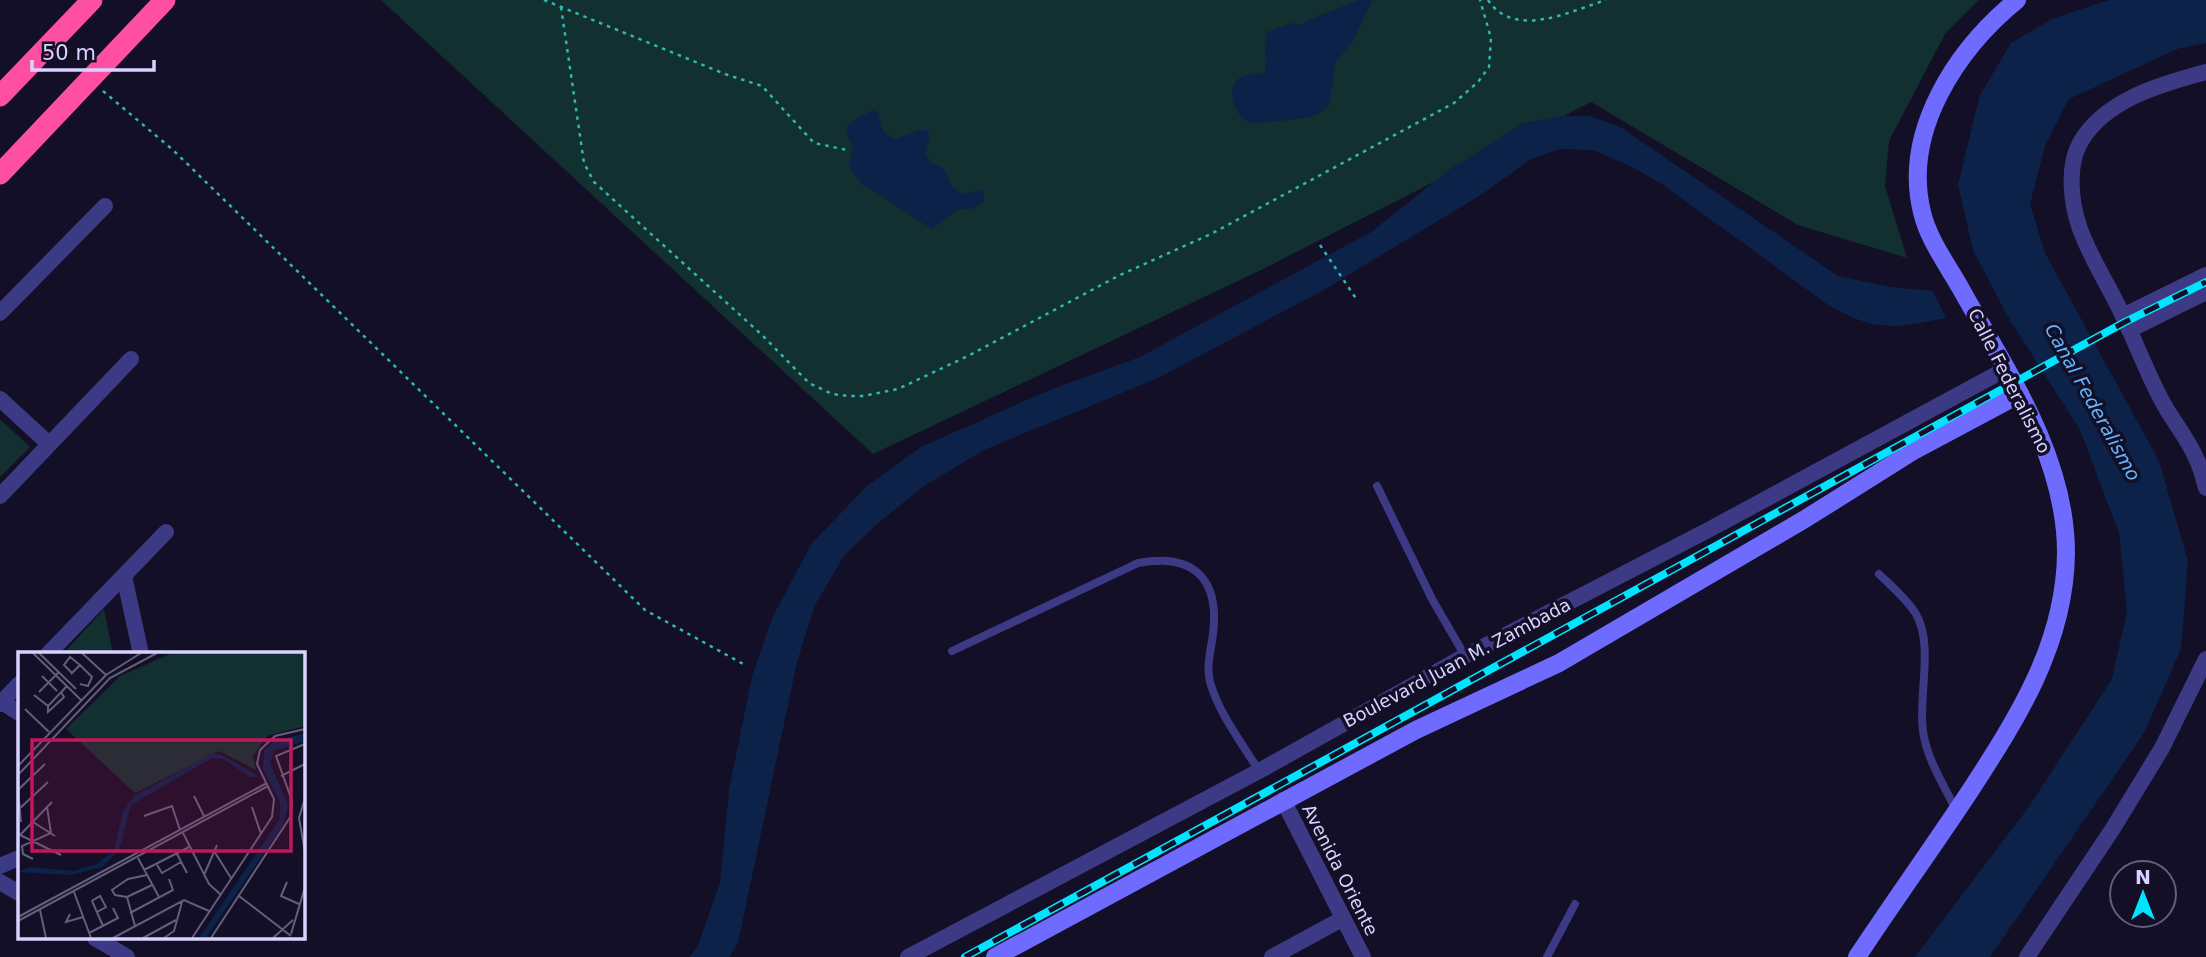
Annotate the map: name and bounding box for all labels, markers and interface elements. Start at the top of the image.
scale bar [32,28,154,72]
text: 50 m [42,41,96,65]
street label: Calle Federalismo [1964,305,2055,457]
water label: Canal Federalismo [2041,320,2145,484]
street label: Boulevard Juan M. Zambada [1340,594,1574,732]
inset map [18,652,304,940]
street label: Avenida Oriente [1298,801,1383,939]
north arrow [2108,859,2178,929]
text: N [2135,866,2151,888]

